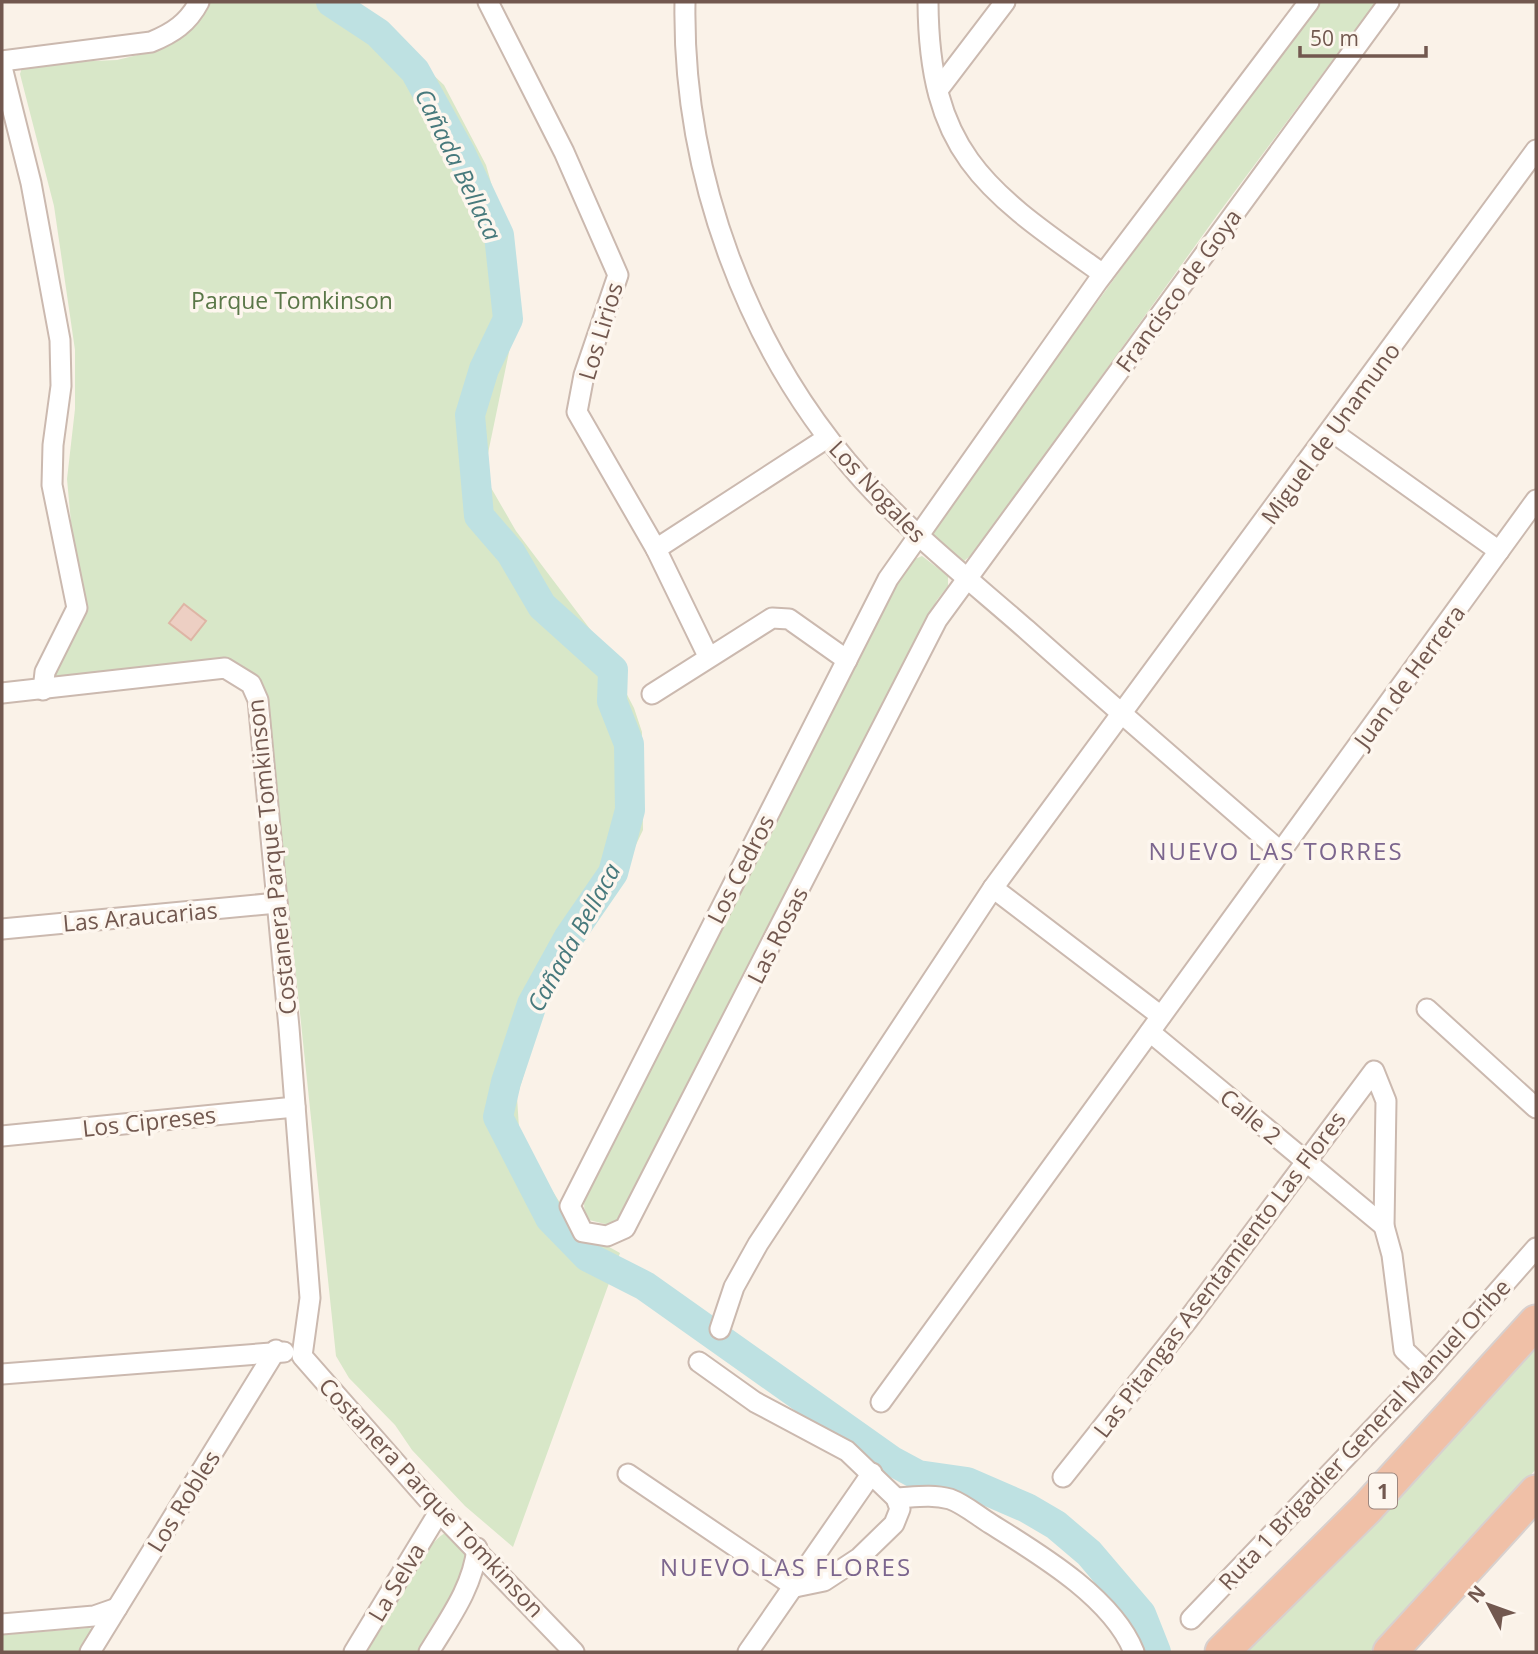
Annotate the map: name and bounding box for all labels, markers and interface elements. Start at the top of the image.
scale bar [1300,14,1426,58]
text: 50 m [1310,24,1359,52]
water label: Cañada Bellaca [408,83,510,246]
street label: Francisco de Goya [1108,202,1248,378]
street label: Los Lirios [570,278,630,384]
park label: Parque Tomkinson [191,284,393,316]
street label: Miguel de Unamuno [1253,336,1407,530]
street label: Los Nogales [822,433,934,549]
street label: Juan de Herrera [1345,598,1472,756]
street label: Costanera Parque Tomkinson [239,698,303,1016]
street label: Los Cedros [699,809,781,929]
district label: NUEVO LAS TORRES [1148,834,1404,867]
water label: Cañada Bellaca [519,856,628,1017]
street label: Las Rosas [739,881,815,989]
street label: Las Araucarias [61,893,219,939]
street label: Calle 2 [1214,1081,1288,1151]
street label: Los Cipreses [81,1098,217,1144]
street label: Las Pitangas Asentamiento Las Flores [1086,1104,1352,1444]
street label: Ruta 1 Brigadier General Manuel Oribe [1212,1273,1516,1595]
street label: Costanera Parque Tomkinson [312,1370,552,1624]
street label: Los Robles [139,1444,227,1558]
road number: 1 [1369,1474,1397,1508]
street label: La Selva [360,1537,432,1627]
district label: NUEVO LAS FLORES [660,1550,912,1583]
north arrow [1454,1570,1524,1640]
text: N [1461,1579,1491,1608]

